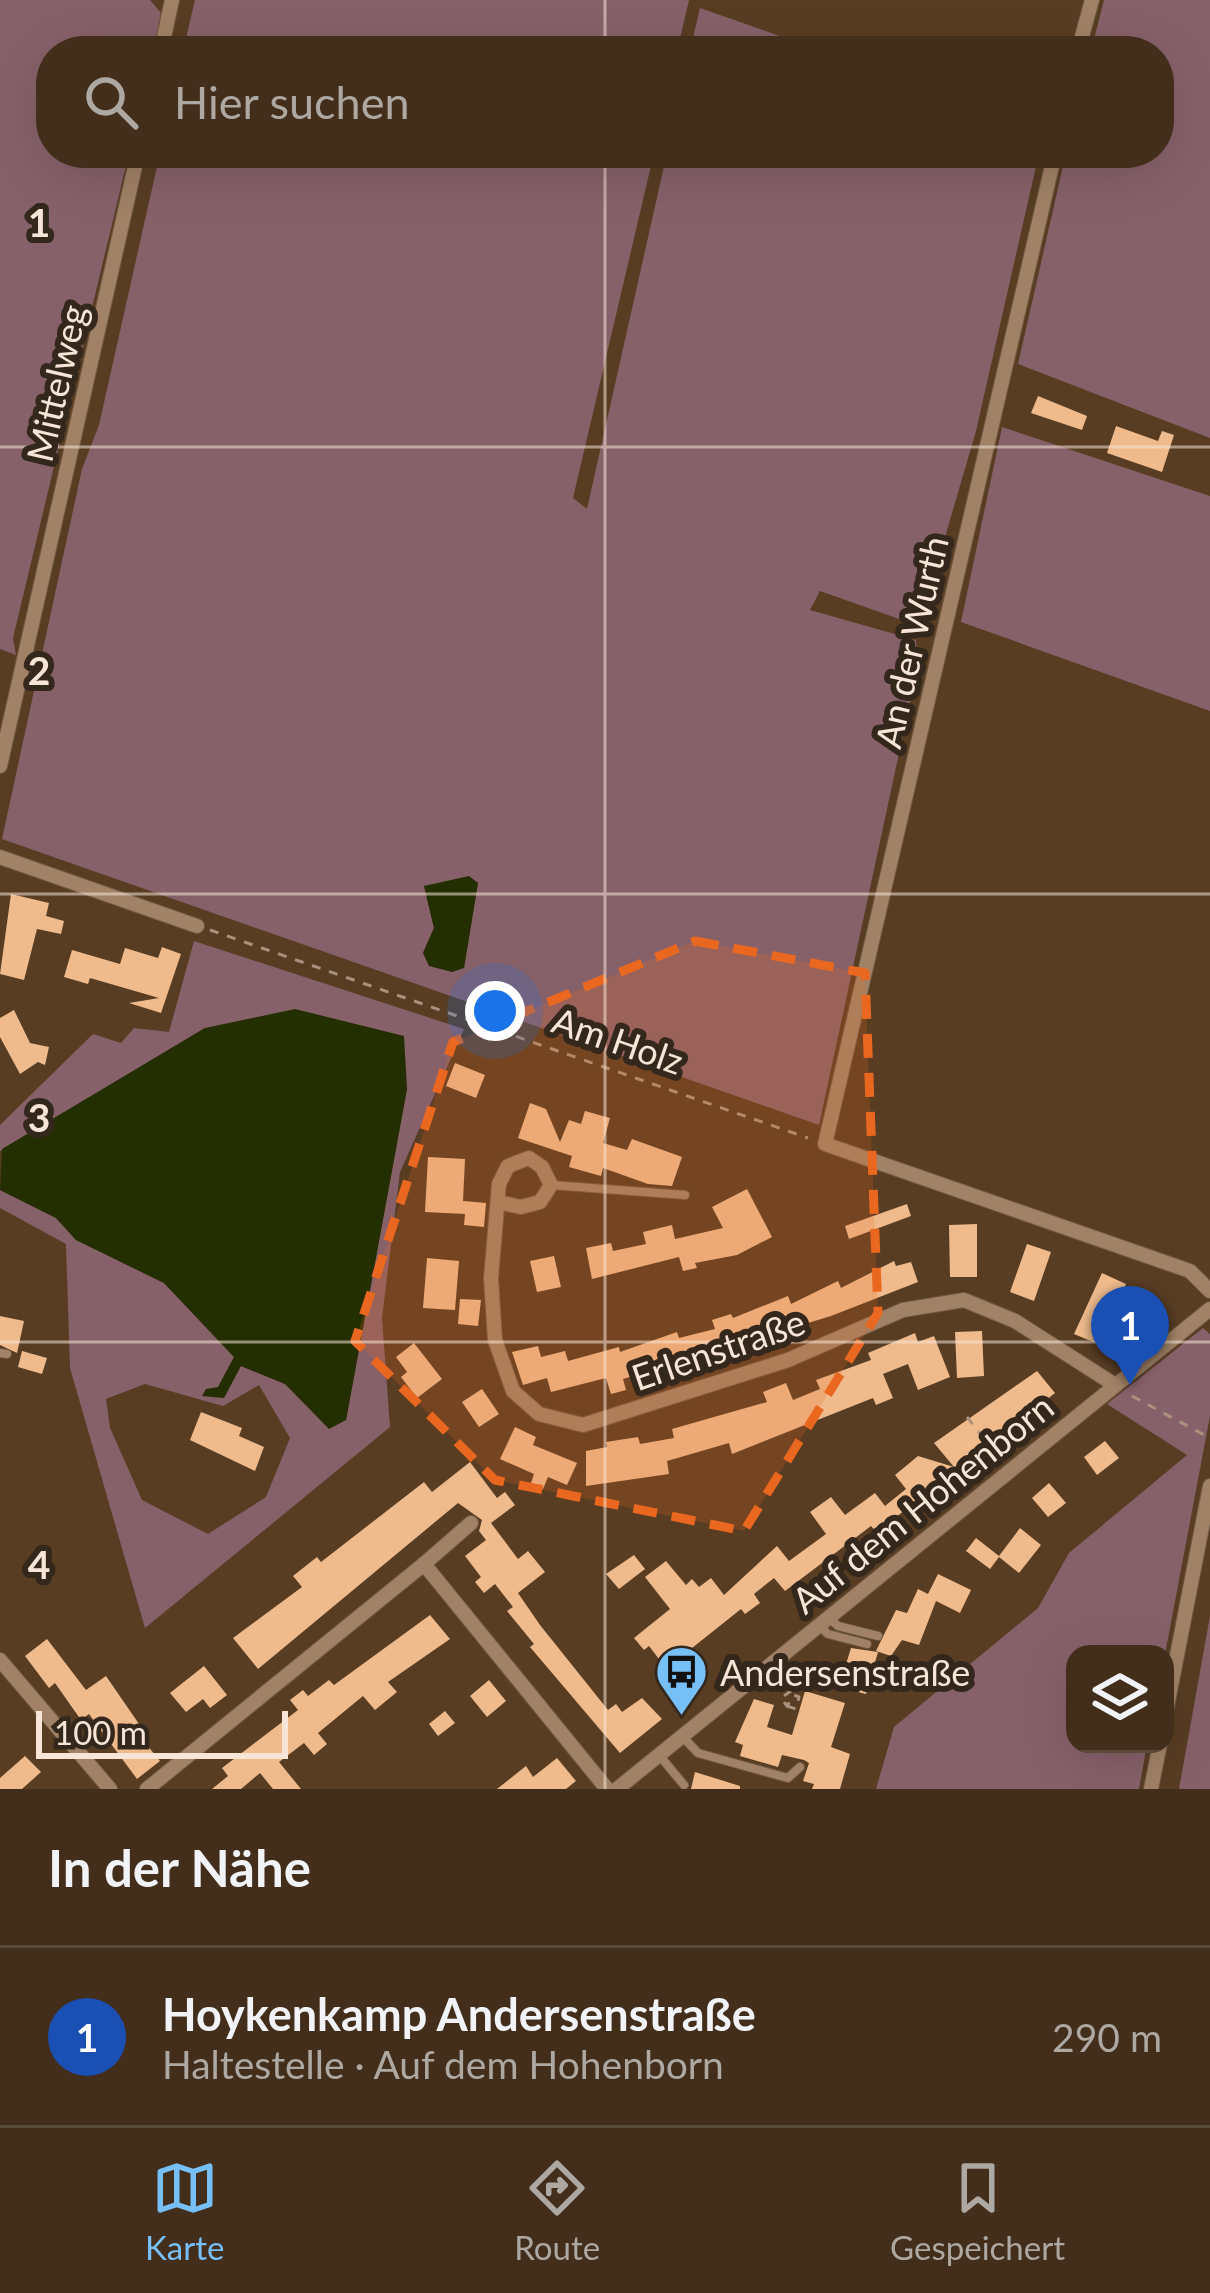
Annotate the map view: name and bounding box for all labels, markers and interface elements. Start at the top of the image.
search box [36,36,1174,168]
icon: search [78,69,144,135]
text: Hier suchen [174,75,410,129]
text: 1 [28,199,50,245]
street label: Mittelweg [17,300,95,466]
street label: An der Wurth [865,532,957,752]
text: 2 [28,647,50,693]
your location [465,981,525,1041]
street label: Am Holz [547,997,689,1083]
text: 3 [28,1094,50,1140]
pin: 1 [1091,1286,1169,1385]
street label: Erlenstraße [626,1299,810,1399]
street label: Auf dem Hohenborn [782,1384,1062,1622]
text: 4 [28,1541,50,1587]
bus stop icon: Andersenstraße [653,1644,709,1718]
map controls [1066,1645,1174,1753]
button: layers [1066,1645,1174,1753]
place label: Andersenstraße [720,1650,970,1694]
scale bar [36,1705,288,1758]
text: 100 m [54,1712,147,1752]
text: In der Nähe [48,1837,311,1898]
text: Hoykenkamp Andersenstraße [162,1987,756,2041]
text: 1 [76,2014,98,2060]
text: 290 m [1052,2014,1162,2060]
text: Haltestelle · Auf dem Hohenborn [162,2041,724,2087]
tab: Karte [145,2155,224,2267]
tab: Route [514,2155,600,2267]
tab: Gespeichert [890,2155,1065,2267]

